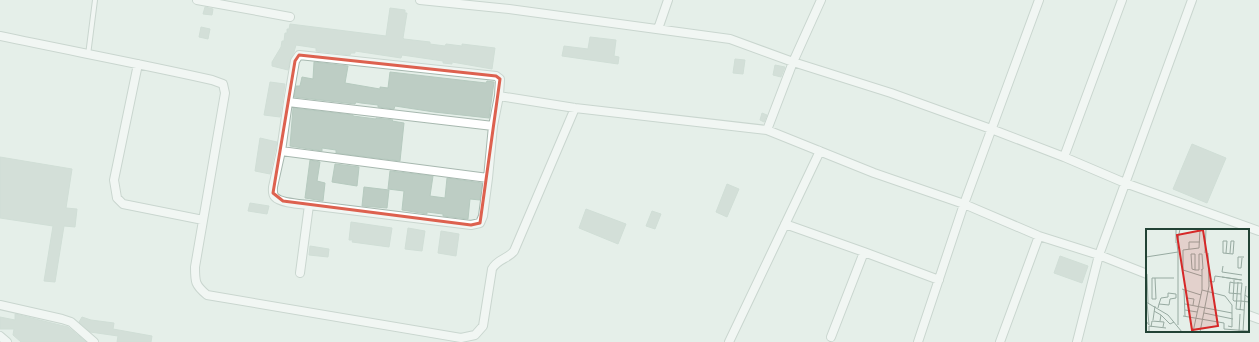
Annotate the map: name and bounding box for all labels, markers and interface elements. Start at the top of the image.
inset map [1146,229,1249,332]

